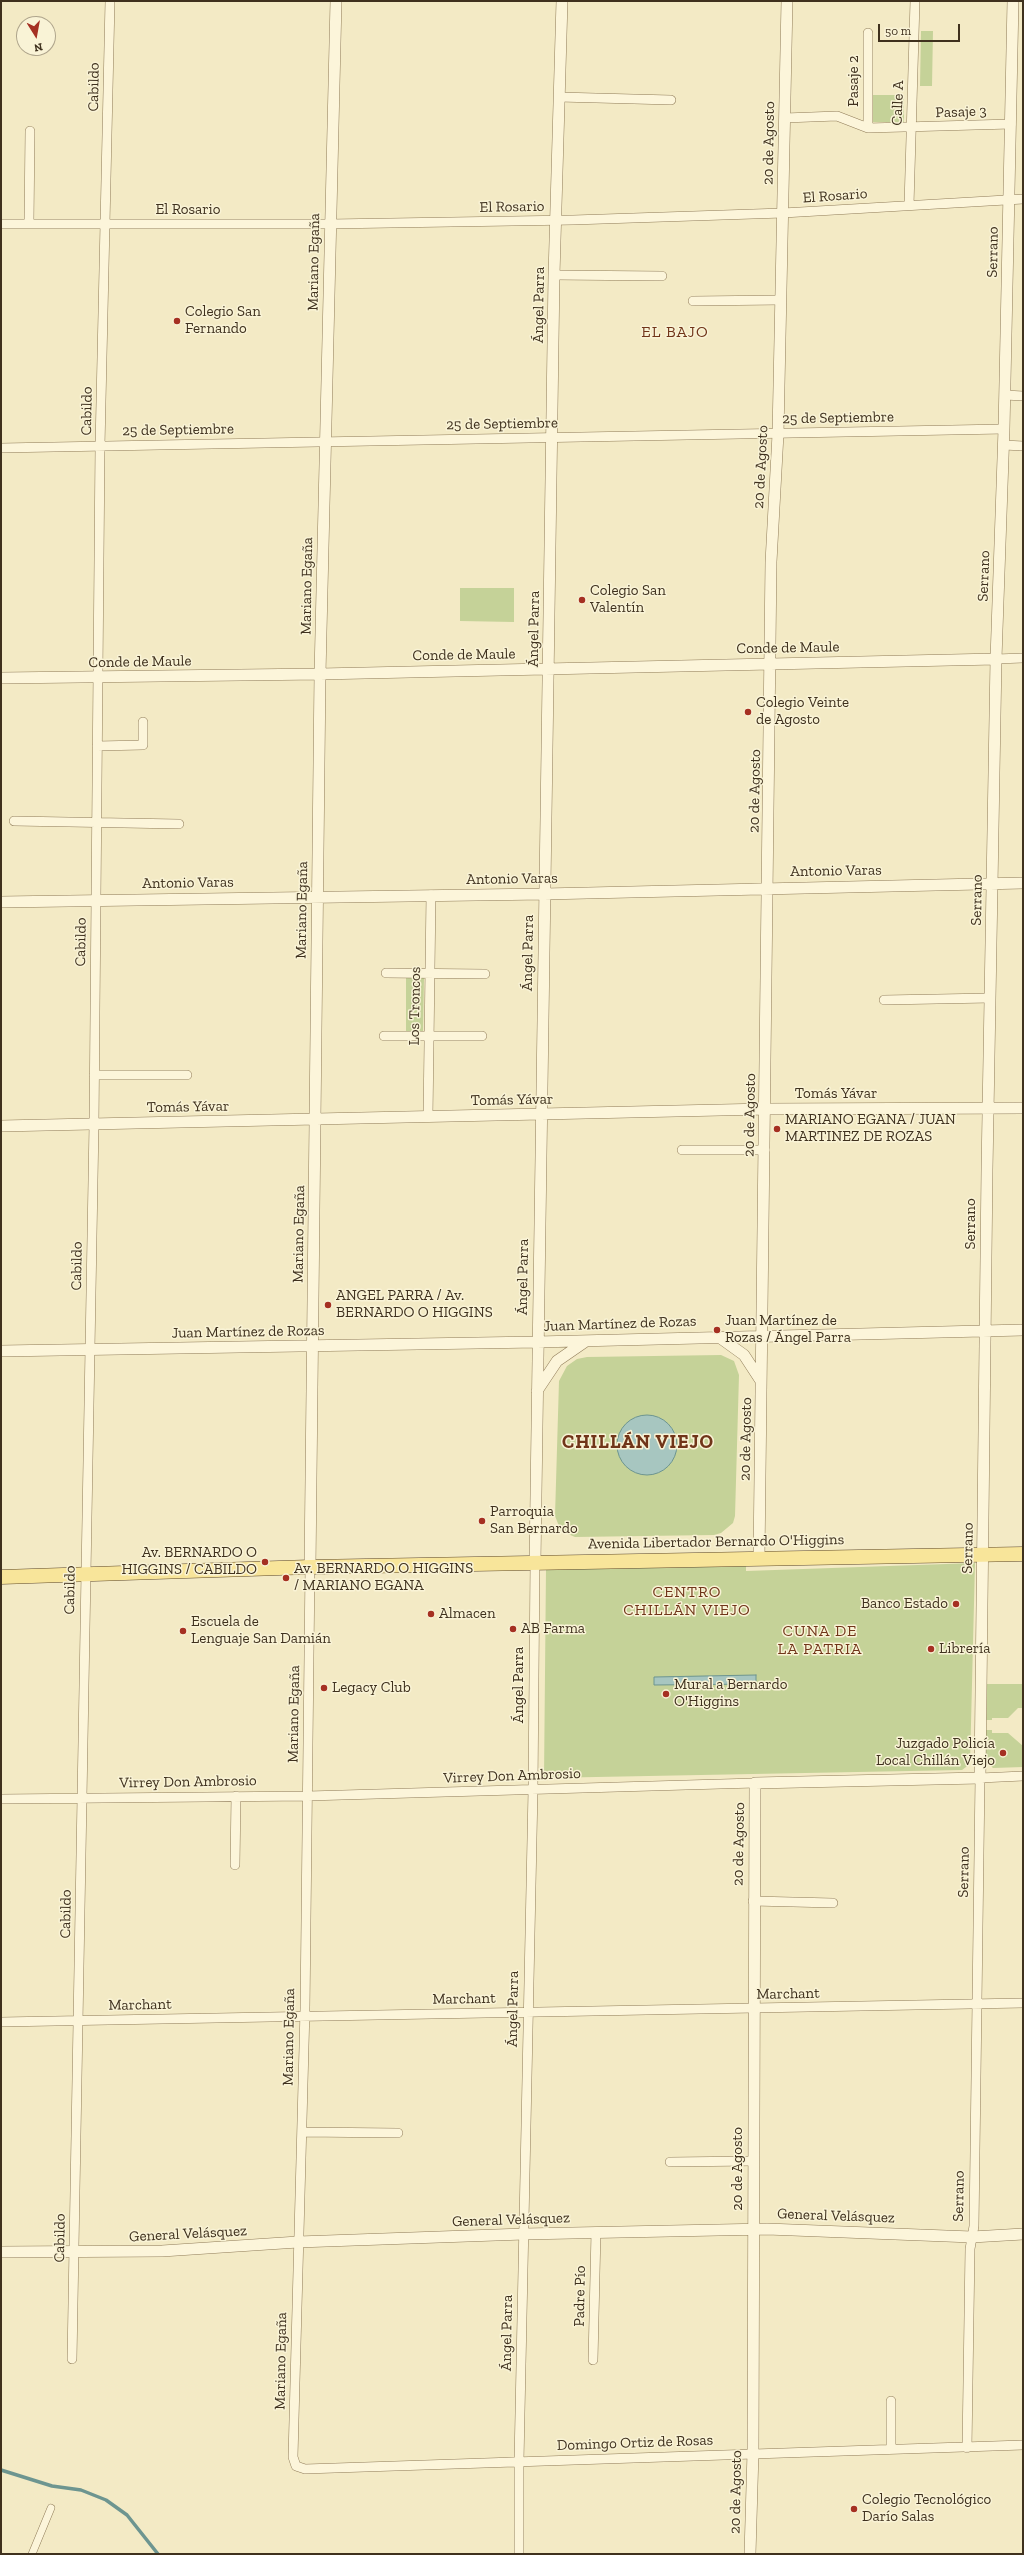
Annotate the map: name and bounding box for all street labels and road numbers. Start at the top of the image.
street label: Pasaje 2 [845,55,863,107]
street label: Cabildo [85,62,103,112]
street label: Calle A [888,80,908,126]
street label: 20 de Agosto [759,101,779,185]
street label: Pasaje 3 [935,102,987,122]
street label: El Rosario [802,185,868,207]
street label: El Rosario [479,197,545,217]
street label: El Rosario [156,201,220,219]
street label: Mariano Egaña [304,213,324,311]
street label: Serrano [984,226,1002,278]
street label: Ángel Parra [529,267,549,343]
street label: Cabildo [78,386,96,436]
street label: 25 de Septiembre [782,408,894,428]
street label: 25 de Septiembre [446,414,558,434]
street label: 25 de Septiembre [122,420,234,440]
street label: 20 de Agosto [750,425,772,509]
street label: Mariano Egaña [297,537,317,635]
street label: Serrano [974,550,994,602]
street label: Ángel Parra [524,591,544,667]
street label: Conde de Maule [736,638,840,658]
street label: Conde de Maule [412,645,516,665]
street label: Conde de Maule [88,652,192,672]
street label: 20 de Agosto [745,749,765,833]
street label: Mariano Egaña [292,861,312,959]
street label: Antonio Varas [790,861,882,881]
street label: Antonio Varas [466,869,558,889]
street label: Antonio Varas [142,873,234,893]
street label: Serrano [968,874,986,926]
street label: Ángel Parra [518,915,538,991]
street label: Cabildo [72,917,90,967]
street label: Los Troncos [405,966,425,1046]
street label: 20 de Agosto [740,1073,760,1157]
street label: Tomás Yávar [795,1085,877,1103]
street label: Tomás Yávar [471,1090,553,1110]
street label: Tomás Yávar [147,1097,229,1117]
street label: Mariano Egaña [289,1185,309,1283]
street label: Serrano [962,1198,980,1250]
street label: Ángel Parra [513,1239,533,1315]
street label: Cabildo [68,1241,86,1291]
street label: Juan Martínez de Rozas [543,1312,697,1336]
street label: Juan Martínez de Rozas [171,1322,325,1342]
street label: 20 de Agosto [736,1397,756,1481]
street label: Serrano [959,1522,977,1574]
street label: Avenida Libertador Bernardo O'Higgins [588,1531,844,1553]
street label: Cabildo [61,1565,79,1615]
street label: Ángel Parra [510,1647,528,1723]
street label: Mariano Egaña [284,1665,304,1763]
street label: Virrey Don Ambrosio [443,1765,581,1787]
street label: Virrey Don Ambrosio [119,1772,257,1792]
street label: 20 de Agosto [729,1802,749,1886]
street label: Serrano [955,1846,973,1898]
street label: Cabildo [57,1889,75,1939]
street label: Ángel Parra [503,1971,523,2047]
street label: Marchant [756,1984,820,2004]
street label: Mariano Egaña [279,1988,299,2086]
street label: Marchant [432,1989,496,2009]
street label: Marchant [108,1995,172,2015]
street label: 20 de Agosto [729,2127,747,2211]
street label: Serrano [950,2170,968,2222]
street label: General Velásquez [777,2205,895,2227]
street label: General Velásquez [452,2209,570,2231]
street label: Cabildo [51,2213,69,2263]
street label: General Velásquez [129,2222,247,2246]
street label: Padre Pío [570,2265,590,2327]
street label: Ángel Parra [497,2295,517,2371]
street label: Mariano Egaña [271,2312,291,2410]
street label: Domingo Ortiz de Rosas [556,2431,714,2455]
street label: 20 de Agosto [726,2450,746,2534]

